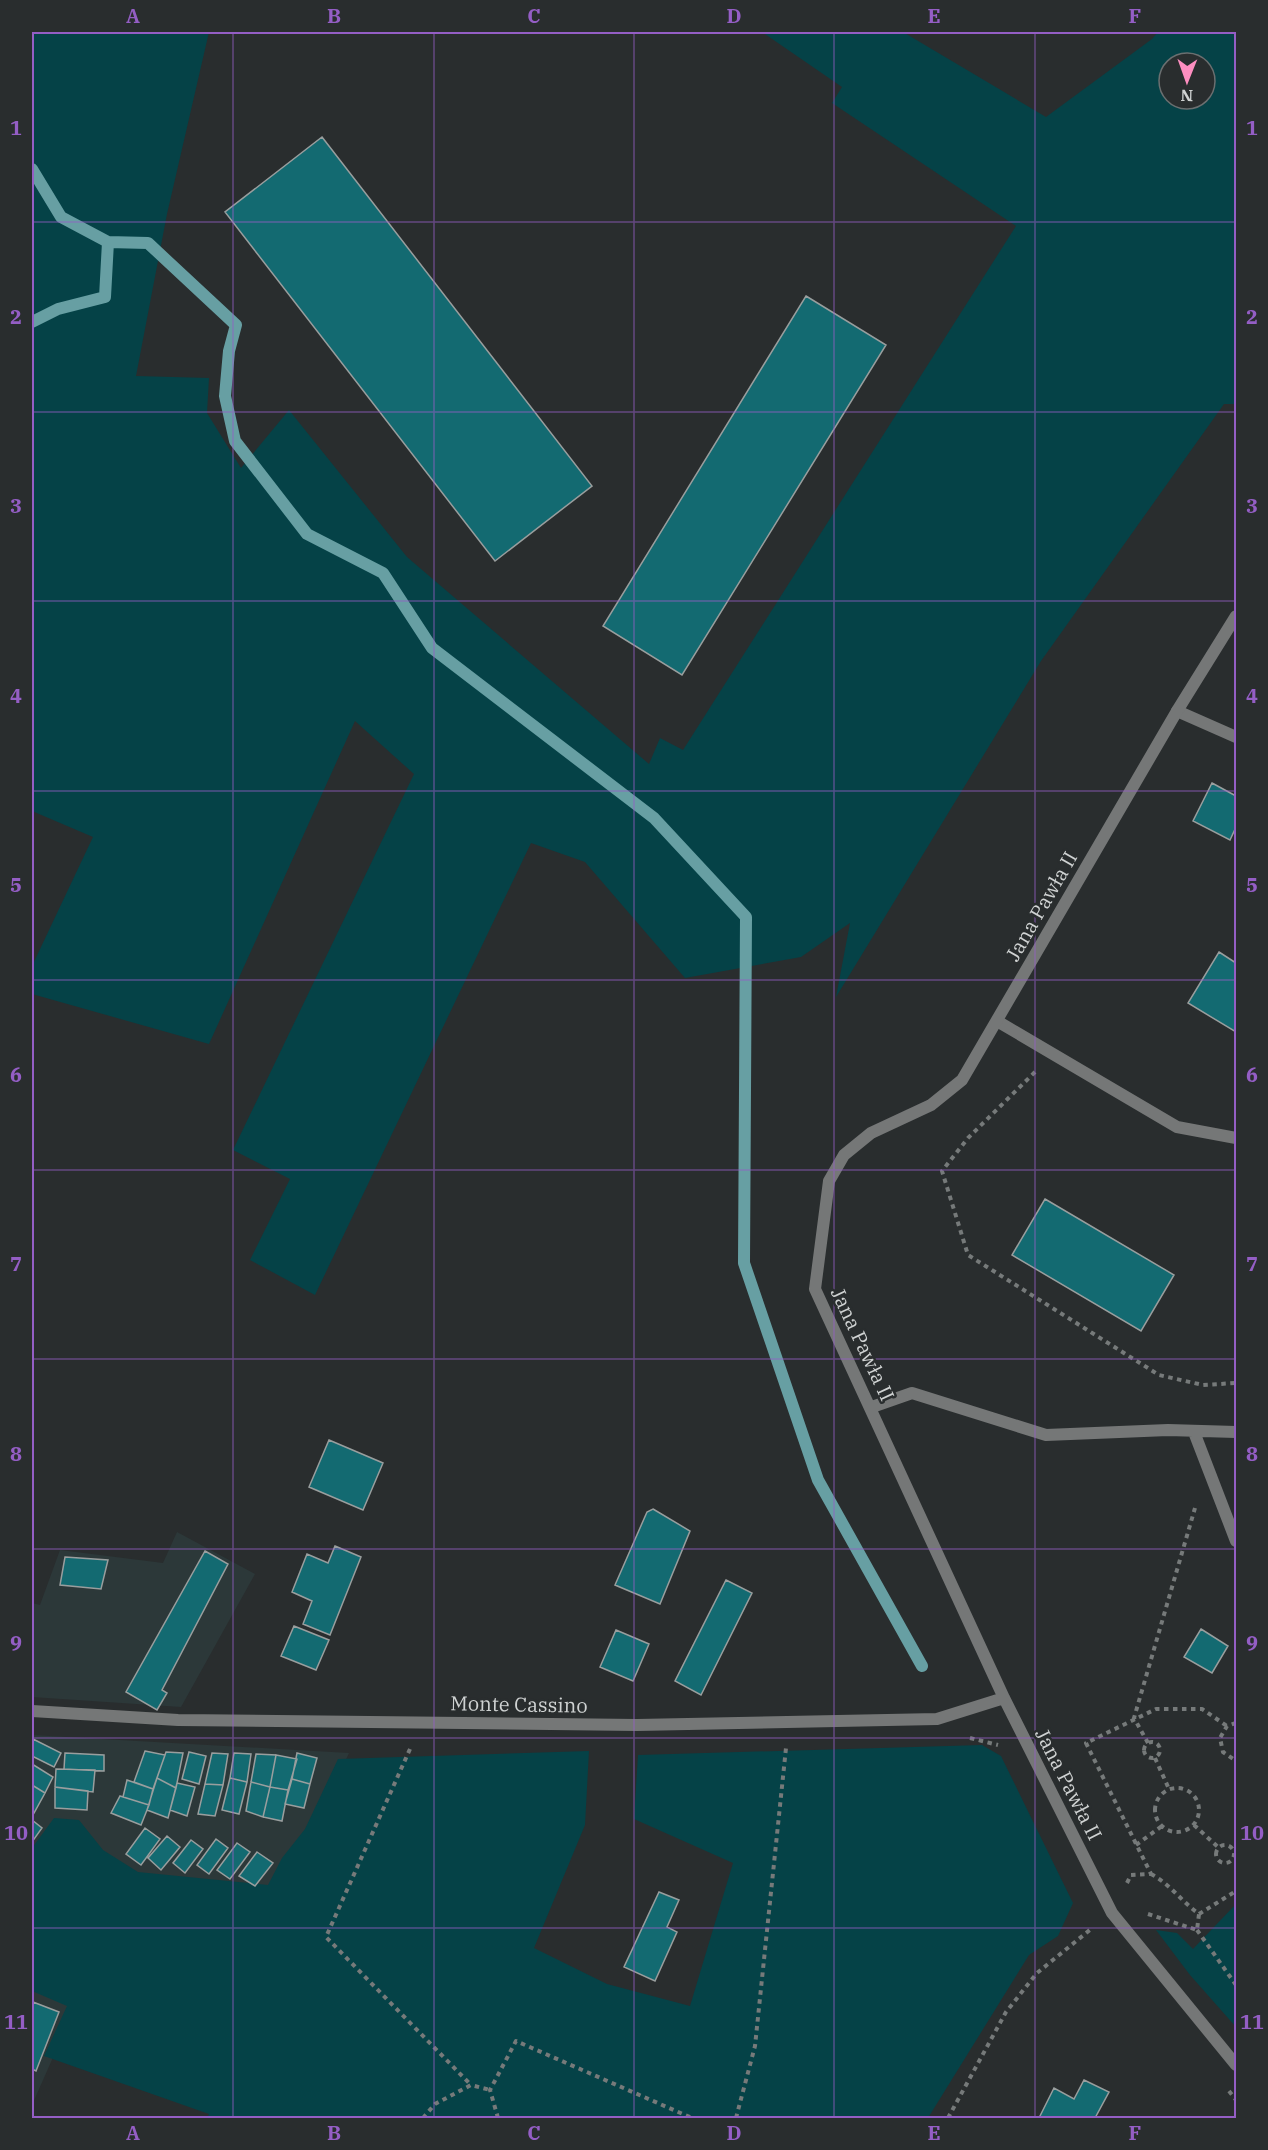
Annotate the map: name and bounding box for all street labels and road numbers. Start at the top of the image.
street label: Jana Pawła II [999,846,1083,966]
street label: Jana Pawła II [825,1283,901,1405]
street label: Monte Cassino [450,1689,588,1719]
street label: Jana Pawła II [1029,1723,1109,1845]

